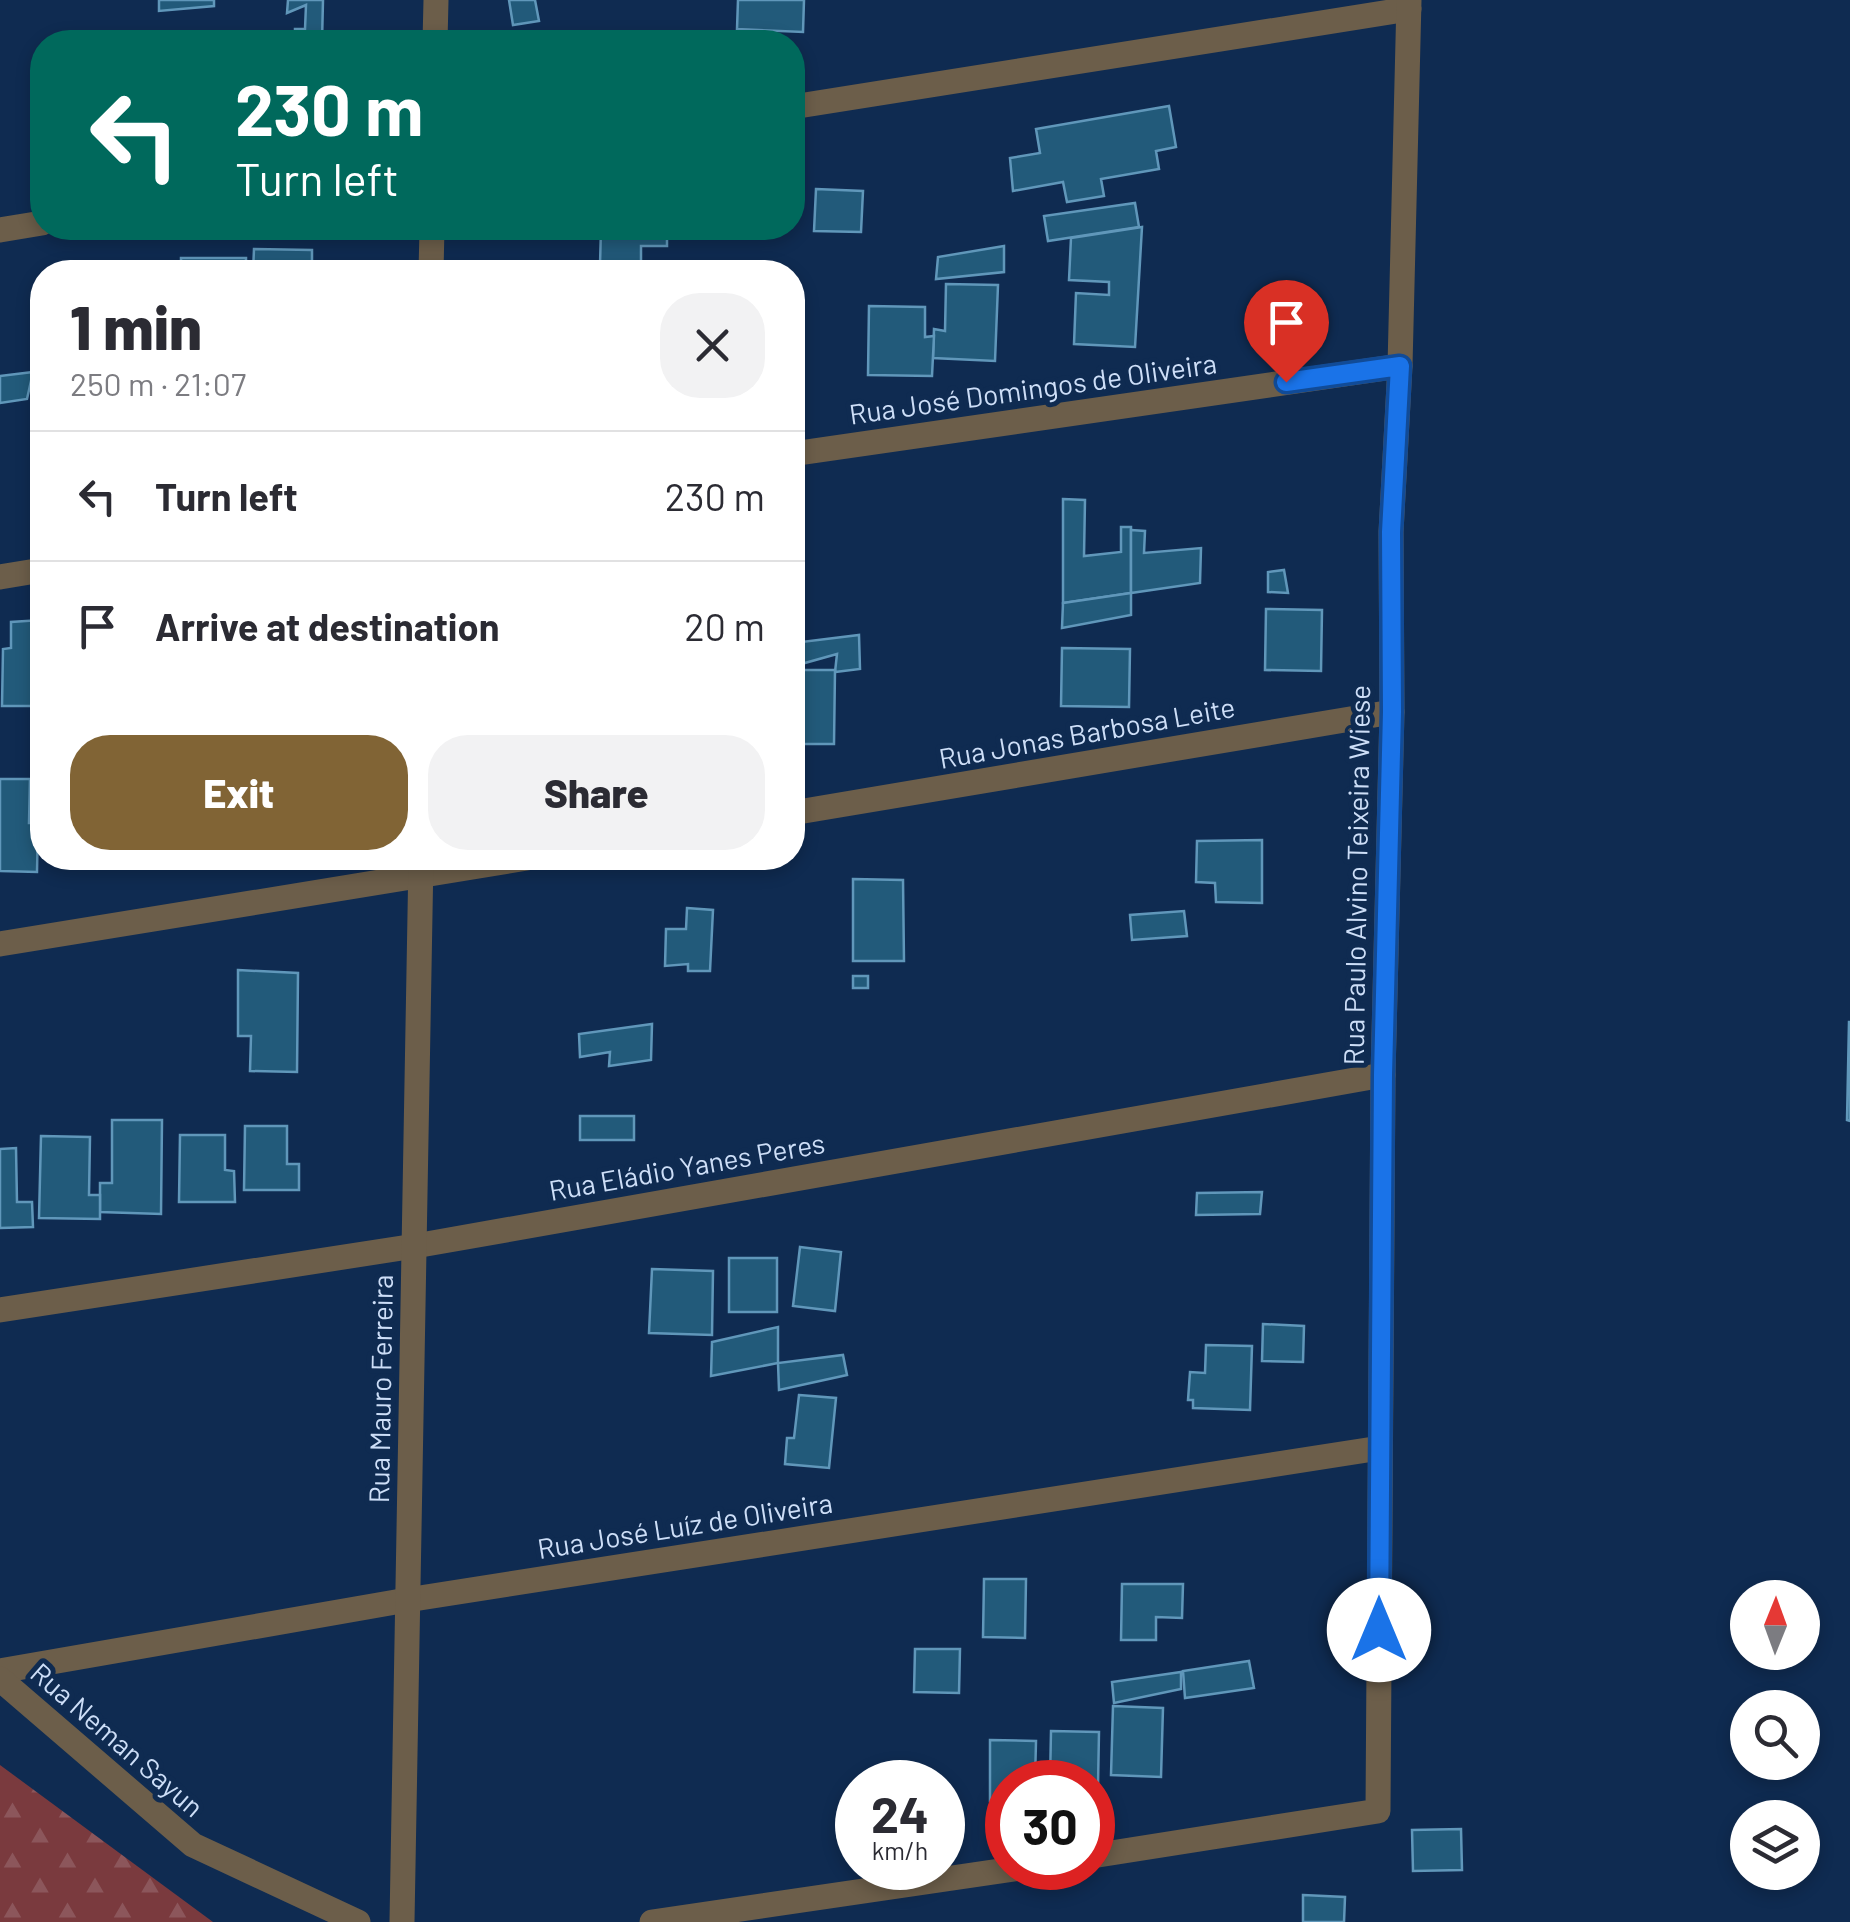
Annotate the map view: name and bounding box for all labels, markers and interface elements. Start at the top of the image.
text: 230 m [235,66,423,150]
icon: left [70,70,200,200]
text: Turn left [235,151,399,205]
pin [1244,280,1329,383]
text: 1 min [70,290,202,362]
button: close [660,293,765,398]
icon: arrive [1259,295,1314,350]
street label: Rua José Domingos de Oliveira [847,345,1219,431]
text: 250 m · 21:07 [70,364,246,402]
icon: left [70,469,125,524]
text: Turn left [155,473,298,519]
text: 230 m [665,473,765,519]
icon: arrive [70,599,125,654]
text: Arrive at destination [155,603,500,649]
text: 20 m [684,603,765,649]
street label: Rua Paulo Alvino Teixeira Wiese [1336,684,1376,1066]
street label: Rua Jonas Barbosa Leite [936,689,1238,775]
button: Exit [70,735,408,850]
button: Share [428,735,765,850]
street label: Rua Eládio Yanes Peres [546,1125,827,1207]
street label: Rua Mauro Ferreira [361,1274,399,1504]
street label: Rua José Luíz de Oliveira [535,1485,835,1565]
position arrow [1327,1578,1431,1682]
north arrow [1730,1580,1820,1670]
map controls [1730,1580,1820,1890]
street label: Rua Neman Sayun [24,1655,211,1823]
button: search [1730,1690,1820,1780]
speed limit sign: 30 [985,1760,1115,1890]
text: 24 [871,1783,929,1843]
button: layers [1730,1800,1820,1890]
text: km/h [872,1835,928,1865]

